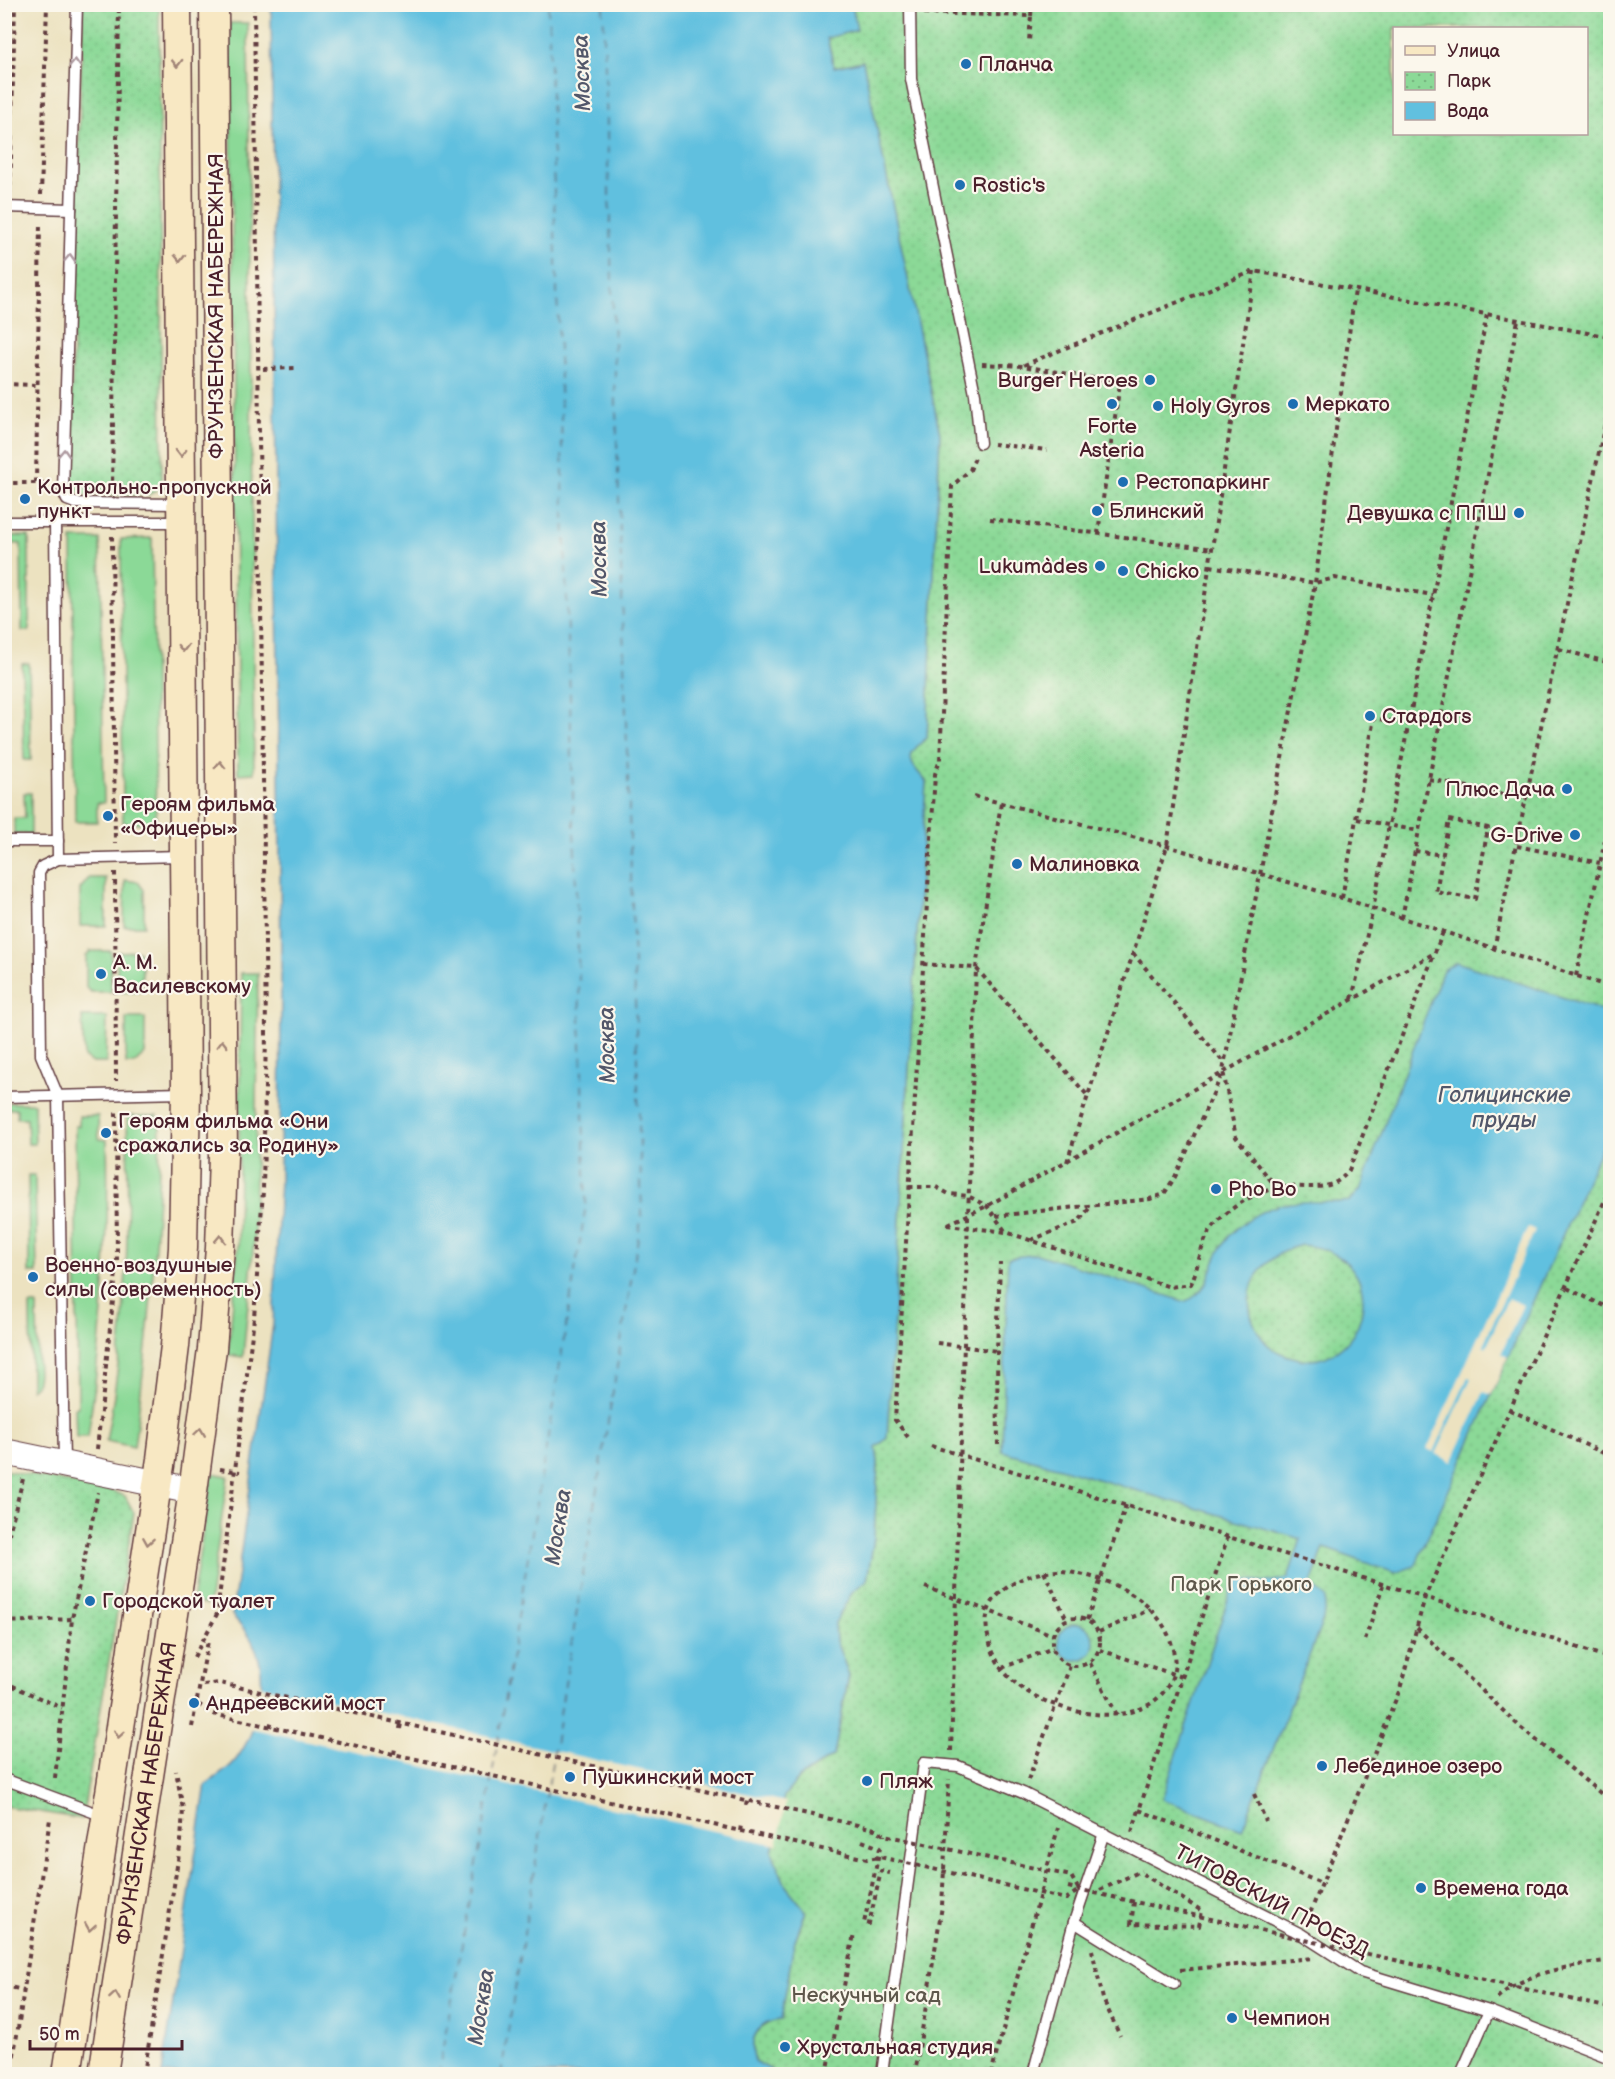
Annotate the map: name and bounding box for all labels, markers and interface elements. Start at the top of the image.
legend [1393,27,1588,135]
water label: Москва [568,34,597,112]
text: Улица [1447,41,1501,62]
place label: Планча [978,52,1054,77]
marker: Планча [959,57,973,71]
one-way arrow [171,58,184,67]
one-way arrow [69,59,81,68]
text: Парк [1447,71,1491,92]
text: Вода [1447,101,1489,122]
street label: ФРУНЗЕНСКАЯ НАБЕРЕЖНАЯ [204,153,229,459]
place label: Rostic's [972,173,1045,198]
marker: Rostic's [953,178,967,192]
one-way arrow [173,253,186,262]
one-way arrow [64,254,76,263]
place label: Burger Heroes [997,368,1138,393]
marker: Burger Heroes [1143,373,1157,387]
place label: Меркато [1305,392,1390,417]
place label: Holy Gyros [1170,394,1271,419]
marker: Forte Asteria [1105,397,1119,411]
marker: Меркато [1286,397,1300,411]
marker: Holy Gyros [1151,399,1165,413]
place label: Forte Asteria [1079,414,1145,463]
one-way arrow [58,448,70,457]
one-way arrow [175,448,188,457]
place label: Рестопаркинг [1135,470,1270,495]
place label: Контрольно-пропускной пункт [37,475,272,524]
marker: Рестопаркинг [1116,475,1130,489]
marker: Контрольно-пропускной пункт [18,492,32,506]
place label: Блинский [1109,499,1204,524]
place label: Девушка с ППШ [1347,501,1507,526]
marker: Блинский [1090,504,1104,518]
marker: Девушка с ППШ [1512,506,1526,520]
water label: Москва [585,520,614,598]
place label: Lukumàdes [978,554,1088,579]
marker: Lukumàdes [1093,559,1107,573]
place label: Chicko [1135,559,1200,584]
marker: Chicko [1116,564,1130,578]
one-way arrow [177,643,189,652]
place label: Стардогs [1382,704,1472,729]
marker: Стардогs [1363,709,1377,723]
one-way arrow [214,760,226,769]
place label: Плюс Дача [1445,777,1556,802]
marker: Плюс Дача [1560,782,1574,796]
place label: Героям фильма «Офицеры» [120,792,276,841]
marker: Героям фильма «Офицеры» [101,809,115,823]
place label: G-Drive [1490,823,1563,848]
marker: G-Drive [1568,828,1582,842]
place label: Малиновка [1029,852,1140,877]
marker: Малиновка [1010,857,1024,871]
place label: А. М. Василевскому [112,950,251,999]
marker: А. М. Василевскому [94,967,108,981]
water label: Москва [593,1006,622,1084]
one-way arrow [216,1039,228,1048]
water label: Голицинские пруды [1437,1082,1571,1134]
place label: Героям фильма «Они сражались за Родину» [118,1109,339,1158]
marker: Героям фильма «Они сражались за Родину» [99,1126,113,1140]
place label: Pho Bo [1228,1177,1297,1202]
marker: Pho Bo [1209,1182,1223,1196]
one-way arrow [214,1234,226,1243]
place label: Военно-воздушные силы (современность) [45,1253,262,1302]
marker: Военно-воздушные силы (современность) [26,1270,40,1284]
one-way arrow [194,1428,206,1437]
water label: Москва [539,1487,578,1567]
one-way arrow [142,1536,154,1546]
park label: Парк Горького [1170,1572,1312,1597]
place label: Городской туалет [102,1589,275,1614]
marker: Городской туалет [83,1594,97,1608]
street label: ФРУНЗЕНСКАЯ НАБЕРЕЖНАЯ [111,1640,183,1947]
place label: Андреевский мост [205,1691,386,1716]
marker: Андреевский мост [187,1696,201,1710]
one-way arrow [113,1729,125,1738]
place label: Лебединое озеро [1333,1754,1502,1779]
marker: Лебединое озеро [1315,1759,1329,1773]
place label: Пушкинский мост [582,1765,754,1790]
place label: Пляж [879,1769,933,1794]
marker: Пушкинский мост [563,1770,577,1784]
marker: Пляж [860,1774,874,1788]
street label: ТИТОВСКИЙ ПРОЕЗД [1170,1840,1373,1963]
place label: Времена года [1433,1876,1569,1901]
marker: Времена года [1414,1881,1428,1895]
one-way arrow [84,1922,96,1931]
water label: Москва [462,1967,501,2047]
park label: Нескучный сад [791,1983,941,2008]
one-way arrow [109,1991,121,2001]
place label: Чемпион [1244,2006,1330,2031]
marker: Чемпион [1225,2011,1239,2025]
scale bar [30,2013,182,2051]
text: 50 m [39,2024,80,2045]
place label: Хрустальная студия [797,2035,993,2060]
marker: Хрустальная студия [778,2040,792,2054]

